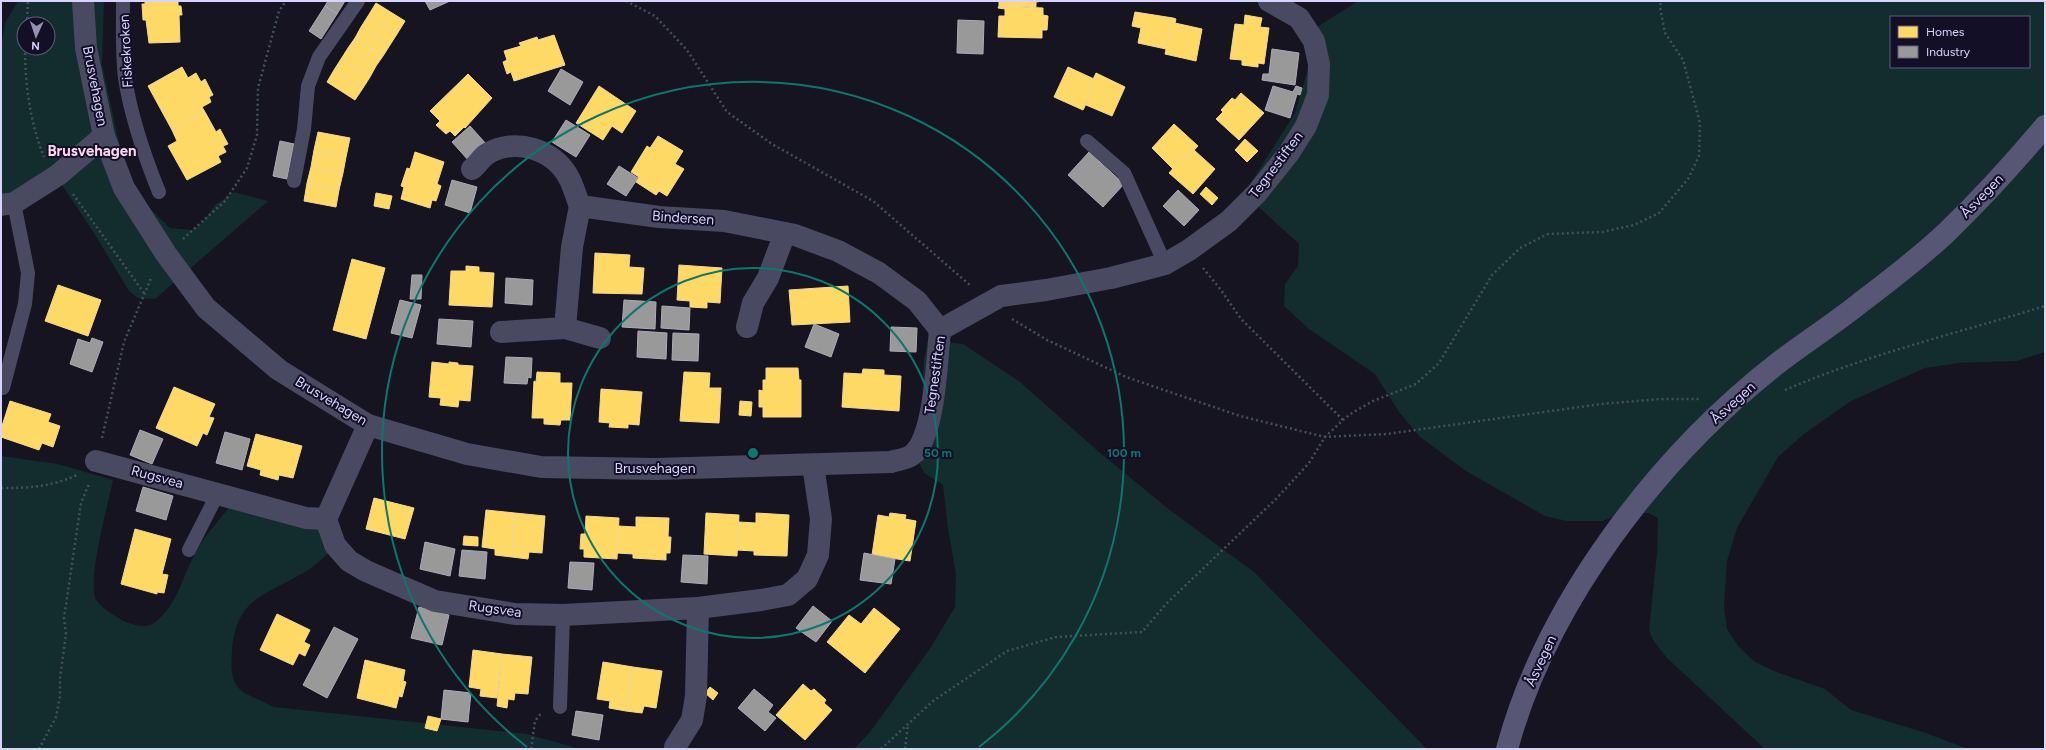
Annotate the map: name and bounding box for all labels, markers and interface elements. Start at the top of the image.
street label: Fiskekroken [116,14,136,88]
north arrow [16,16,56,56]
legend [1890,16,2030,68]
text: Homes [1926,25,1965,39]
text: N [31,39,40,52]
street label: Brusvehagen [79,45,111,128]
text: Industry [1926,45,1971,59]
street label: Tegnestiften [1245,128,1307,202]
district label: Brusvehagen [47,142,137,160]
street label: Åsvegen [1957,170,2007,221]
street label: Bindersen [651,207,715,229]
street label: Tegnestiften [921,334,949,415]
street label: Brusvehagen [292,373,370,429]
street label: Åsvegen [1707,378,1759,428]
centre of rings [746,446,760,460]
text: 50 m [924,446,952,460]
text: 100 m [1107,446,1141,460]
street label: Brusvehagen [614,460,696,477]
street label: Rugsvea [129,462,185,492]
street label: Rugsvea [467,597,523,621]
street label: Åsvegen [1522,633,1560,689]

